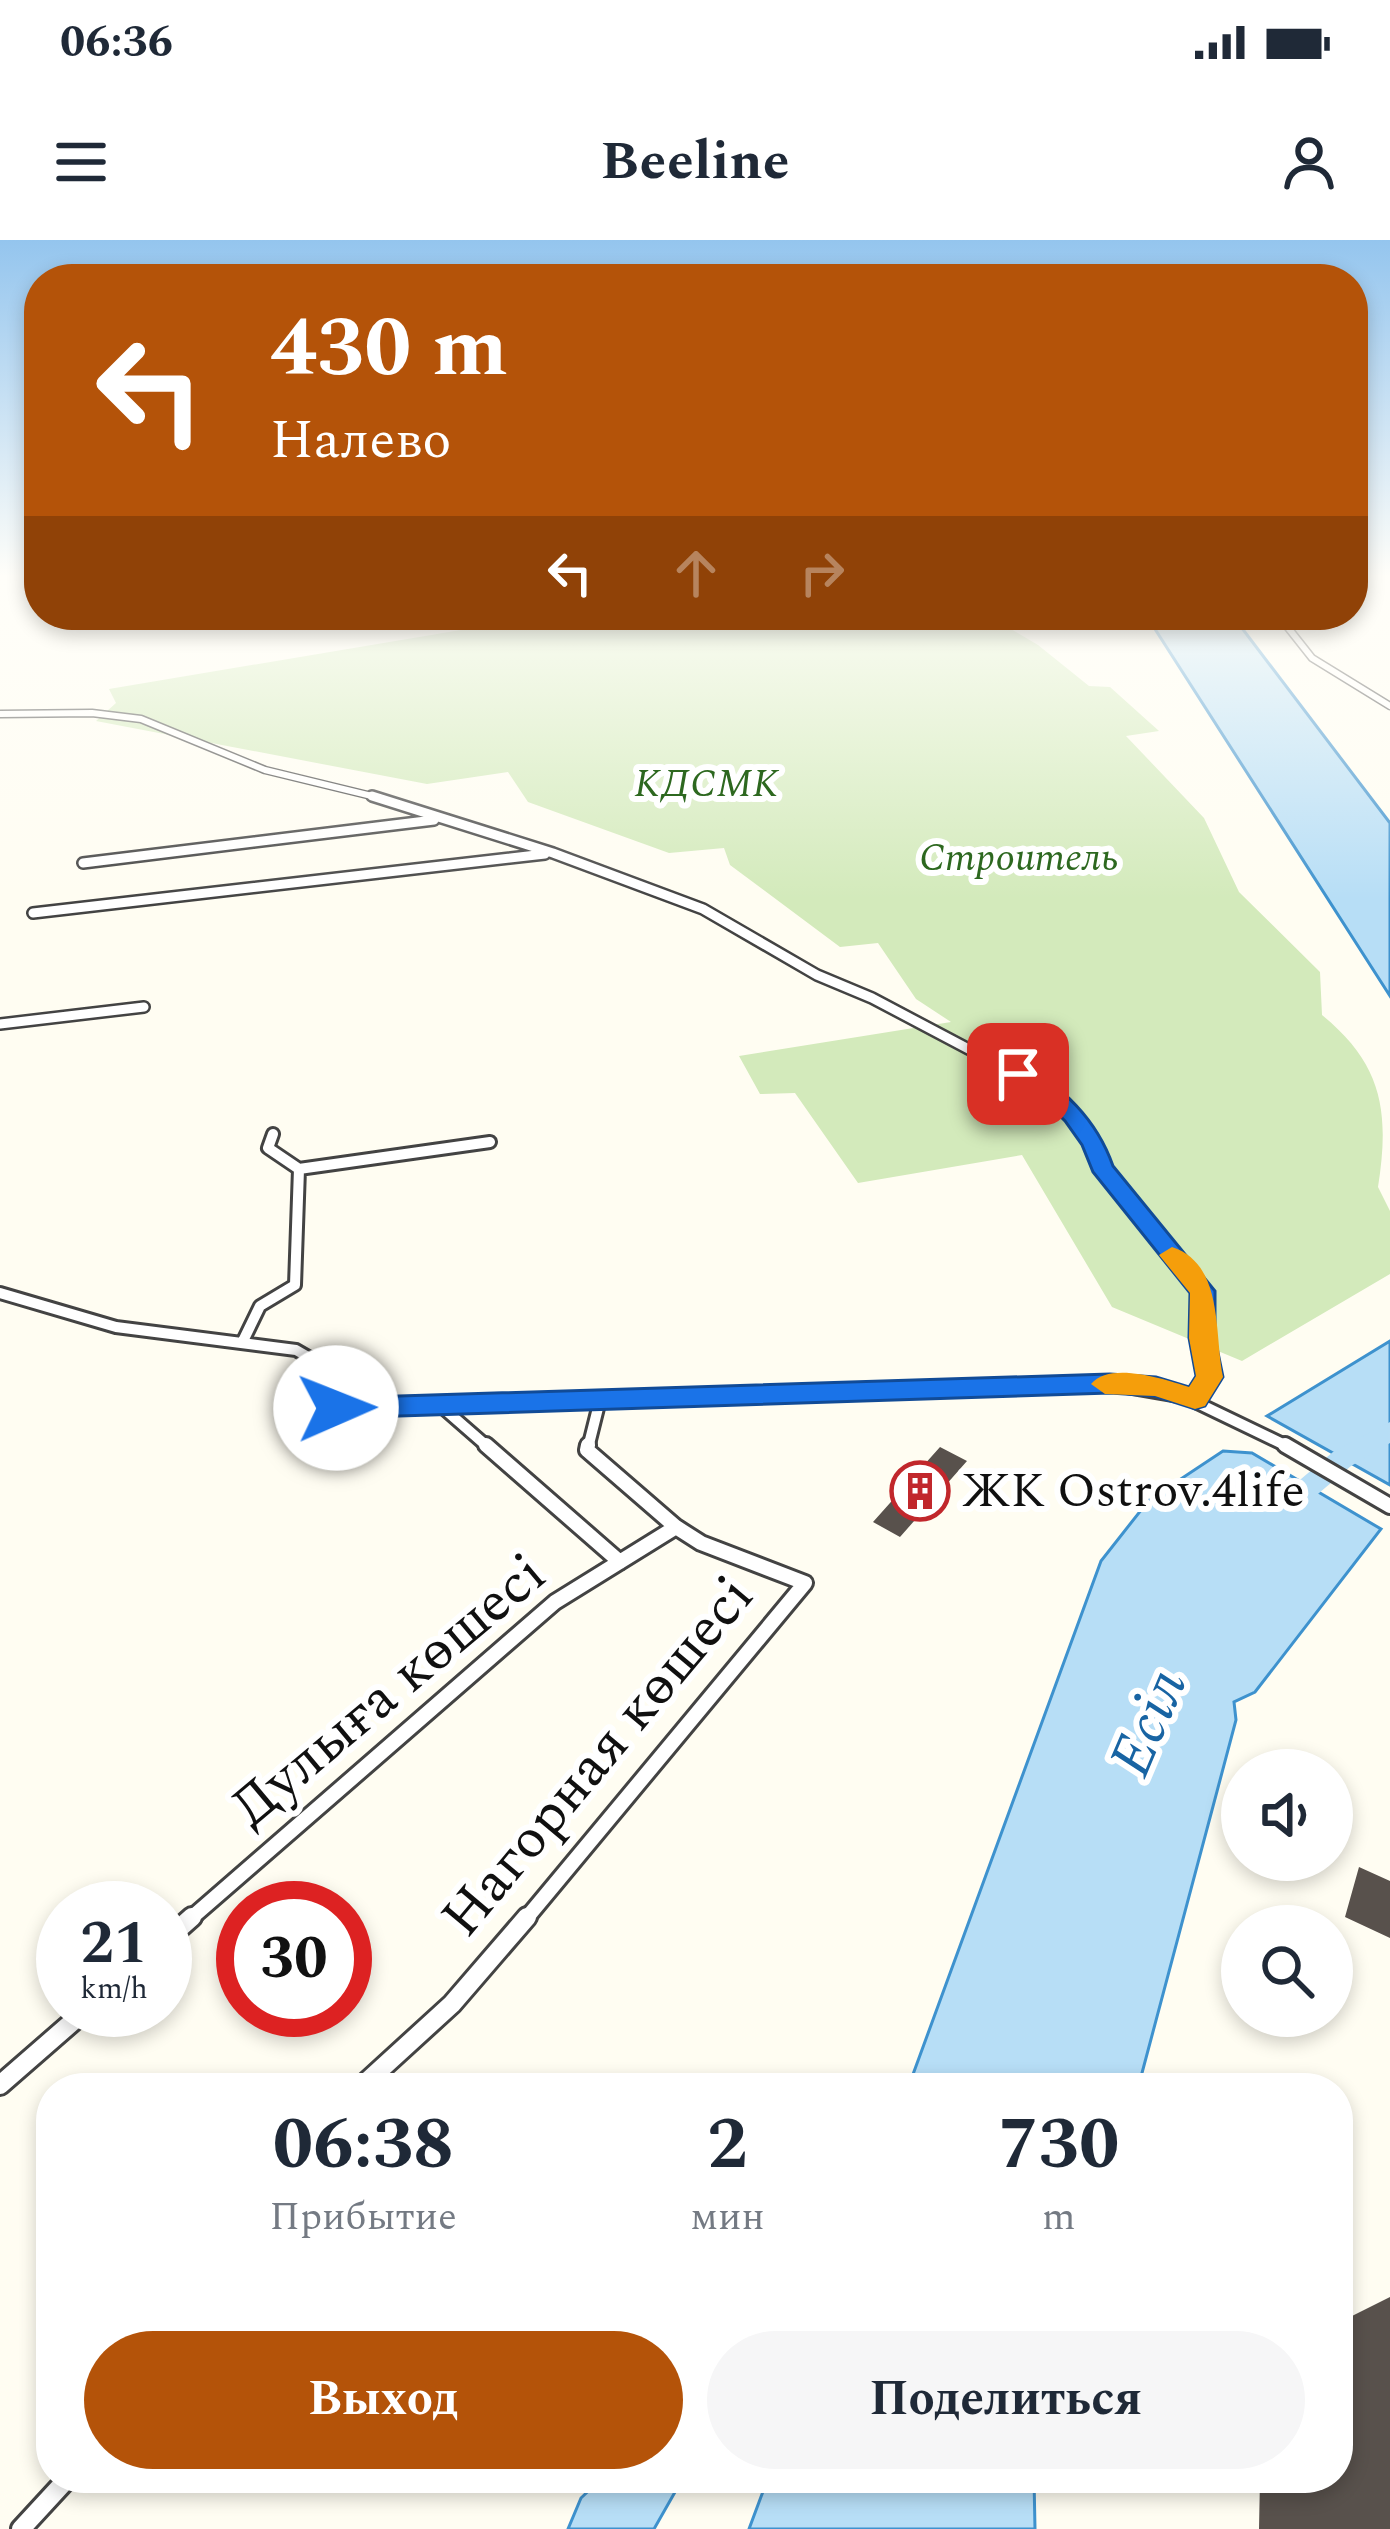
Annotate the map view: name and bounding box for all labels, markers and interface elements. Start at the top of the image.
text: 06:36 [60,8,173,77]
text: Beeline [601,121,789,203]
icon: menu [48,129,114,195]
icon: person [1276,129,1342,195]
text: 430 m [270,285,508,413]
icon: left [72,312,228,468]
text: Налево [270,400,451,482]
icon: left [537,540,603,606]
icon: ahead [663,540,729,606]
icon: right [789,540,855,606]
park label: КДСМК [634,755,780,814]
park label: Строитель [919,829,1119,888]
pin [967,1023,1069,1125]
icon: arrive [985,1041,1051,1107]
position arrow [273,1345,399,1471]
place label: ЖК Ostrov.4life [962,1455,1305,1528]
building icon: ЖК Ostrov.4life [889,1460,951,1522]
street label: Дулыға көшесі [212,1533,566,1849]
street label: Нагорная көшесі [421,1557,775,1957]
water label: Есіл [1085,1655,1213,1791]
map controls [1221,1749,1353,2037]
button: sound [1221,1749,1353,1881]
speed limit sign: 30 [216,1881,372,2037]
text: 21 [80,1898,148,1990]
button: search [1221,1905,1353,2037]
text: km/h [80,1966,148,2012]
text: 06:38 [273,2091,454,2200]
text: 2 [707,2091,748,2200]
text: 730 [998,2091,1119,2200]
text: Прибытие [270,2188,457,2247]
text: мин [691,2188,765,2247]
text: m [1042,2188,1076,2247]
button: Выход [84,2331,683,2469]
button: Поделиться [707,2331,1305,2469]

